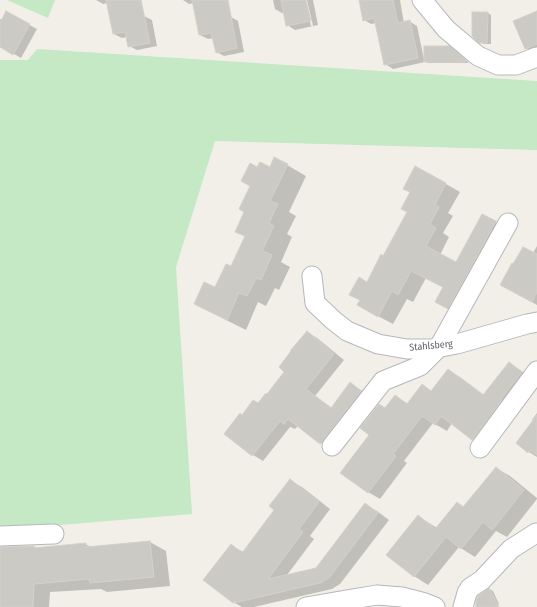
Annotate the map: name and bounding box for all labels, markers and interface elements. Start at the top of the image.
street label: Stahlsberg [409,338,453,354]

